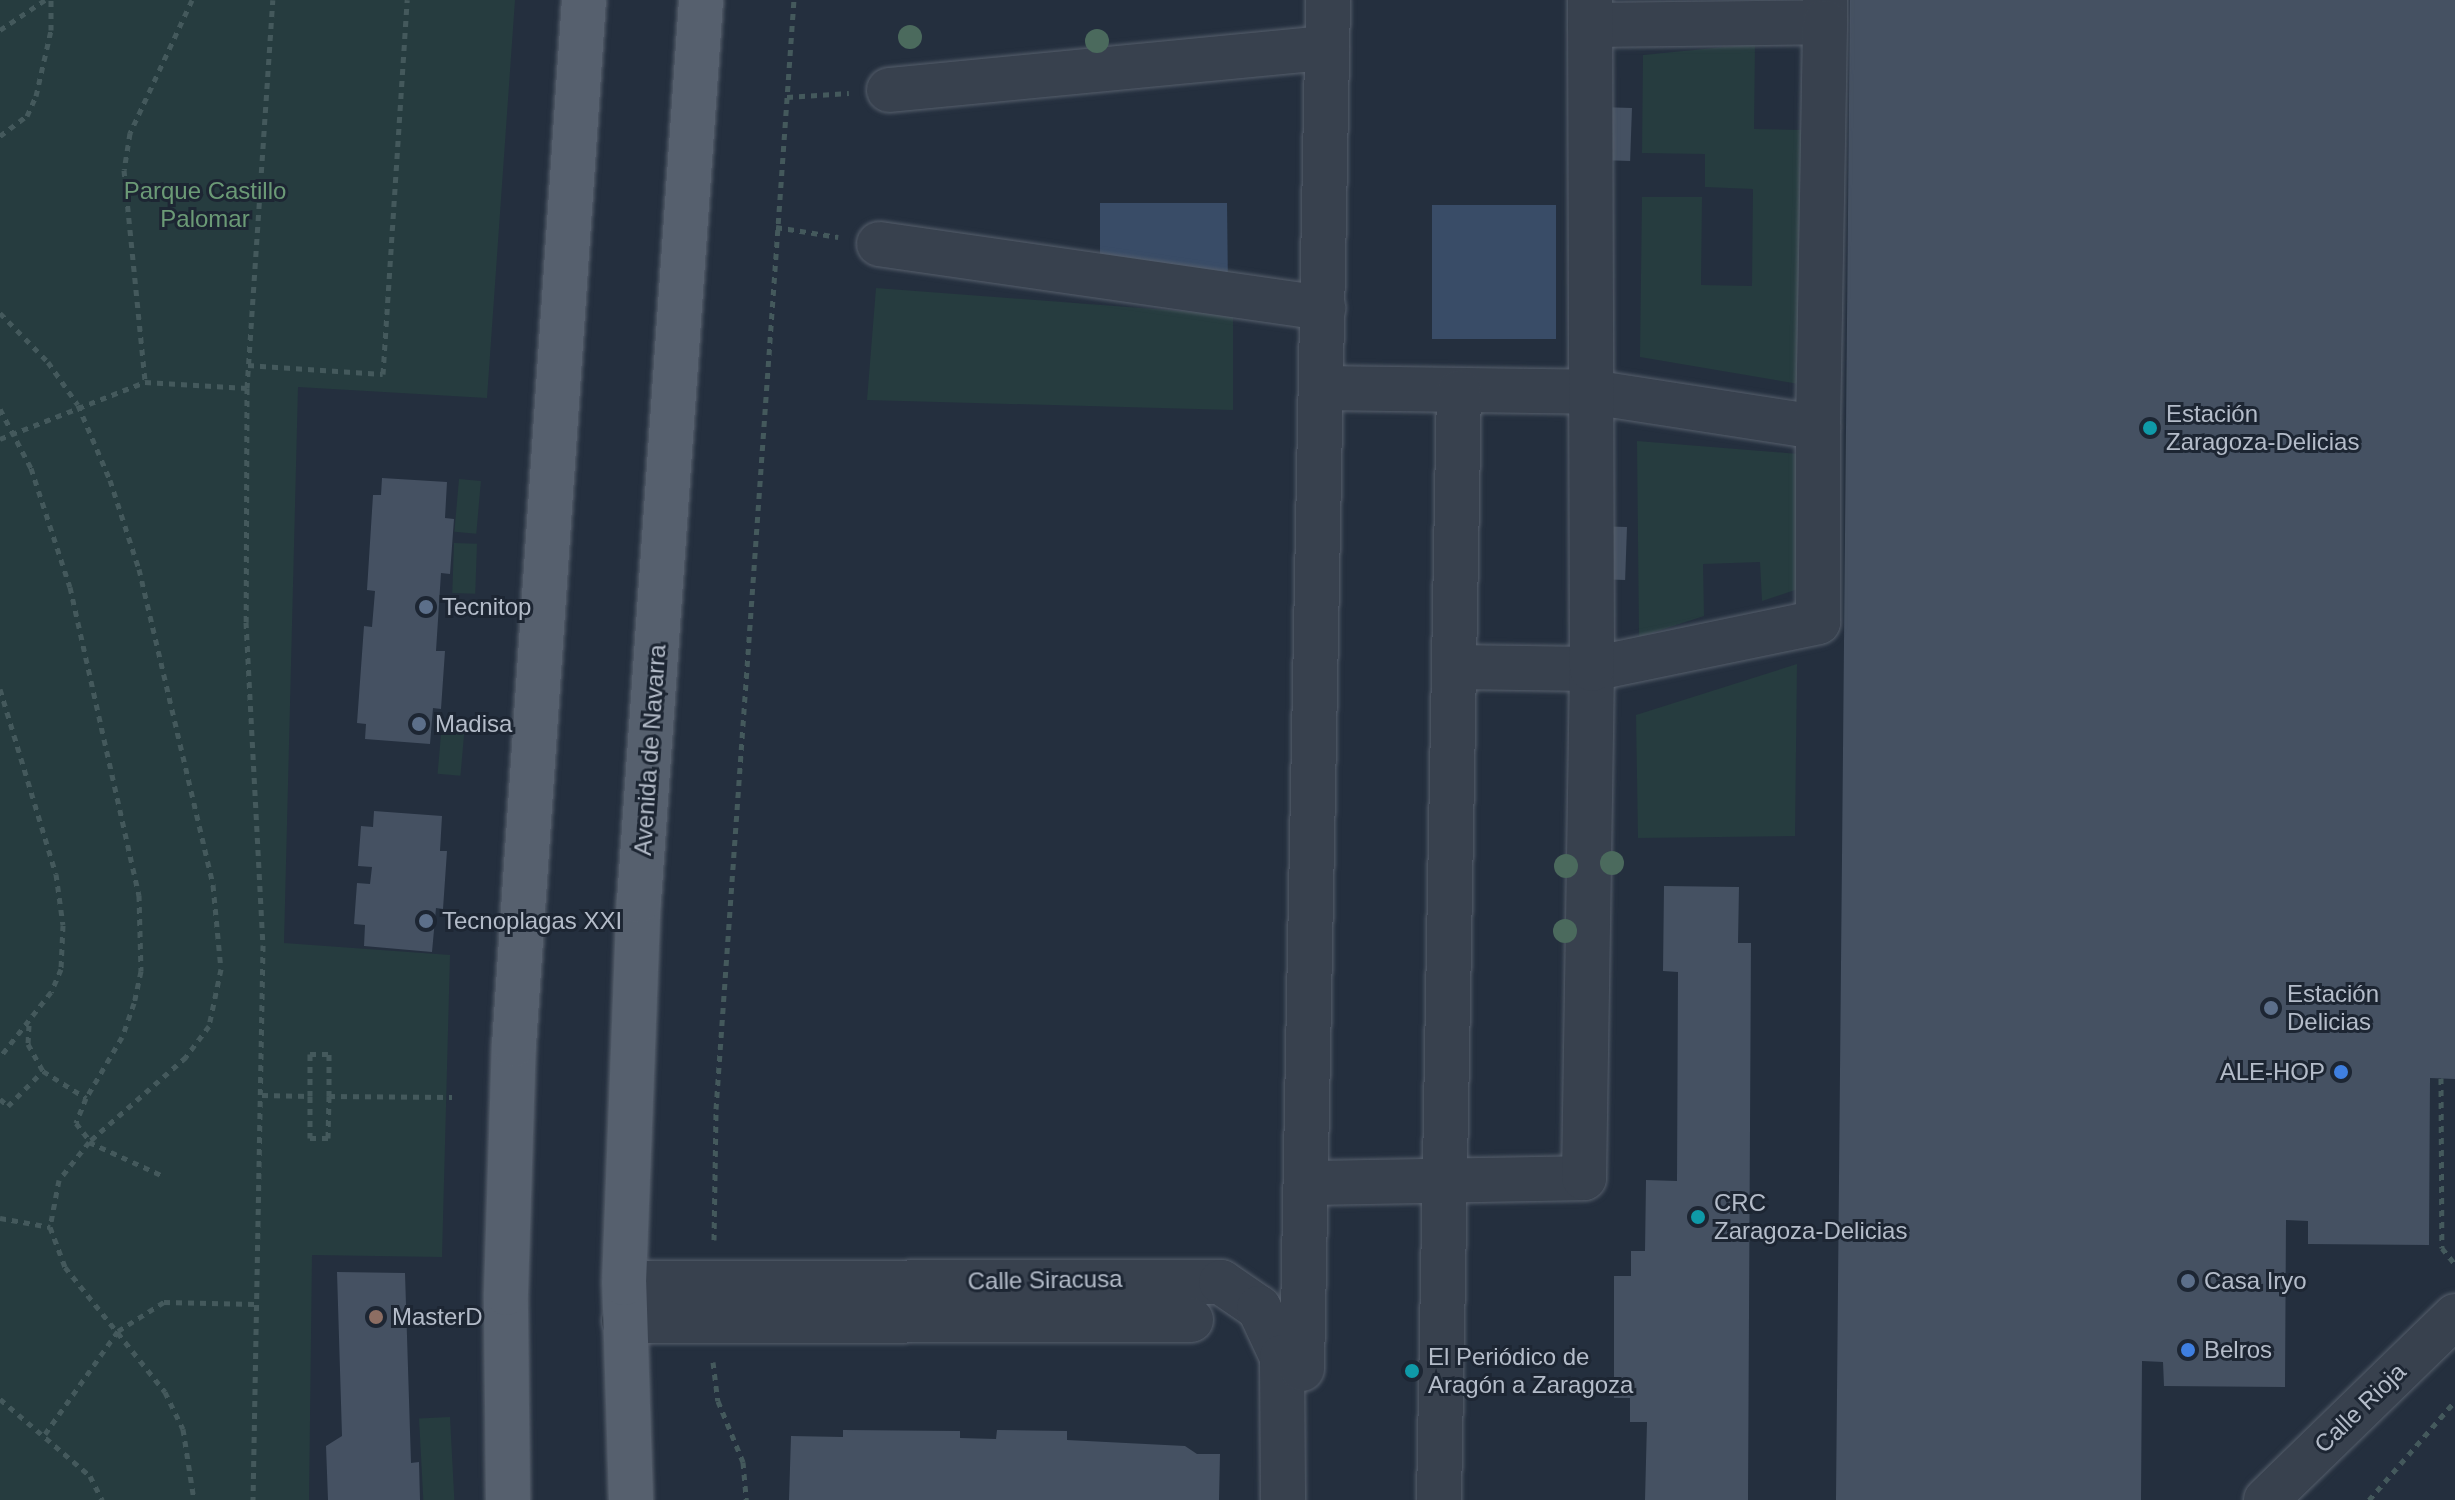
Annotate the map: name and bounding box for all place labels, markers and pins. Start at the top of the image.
place label: Estación Zaragoza-Delicias [2166,400,2359,456]
marker: Estación Zaragoza-Delicias [2141,419,2159,437]
place label: Tecnitop [442,593,531,621]
marker: Tecnitop [417,598,435,616]
place label: Madisa [435,710,512,738]
marker: Madisa [410,715,428,733]
place label: Tecnoplagas XXI [442,907,622,935]
marker: Tecnoplagas XXI [417,912,435,930]
place label: Estación Delicias [2287,980,2379,1036]
marker: Estación Delicias [2262,999,2280,1017]
place label: ALE-HOP [2220,1058,2325,1086]
marker: ALE-HOP [2332,1063,2350,1081]
place label: CRC Zaragoza-Delicias [1714,1189,1907,1245]
marker: CRC Zaragoza-Delicias [1689,1208,1707,1226]
place label: Casa Iryo [2204,1267,2307,1295]
marker: Casa Iryo [2179,1272,2197,1290]
place label: MasterD [392,1303,483,1331]
marker: MasterD [367,1308,385,1326]
place label: Belros [2204,1336,2272,1364]
marker: Belros [2179,1341,2197,1359]
place label: El Periódico de Aragón a Zaragoza [1428,1343,1633,1399]
marker: El Periódico de Aragón a Zaragoza [1403,1362,1421,1380]

